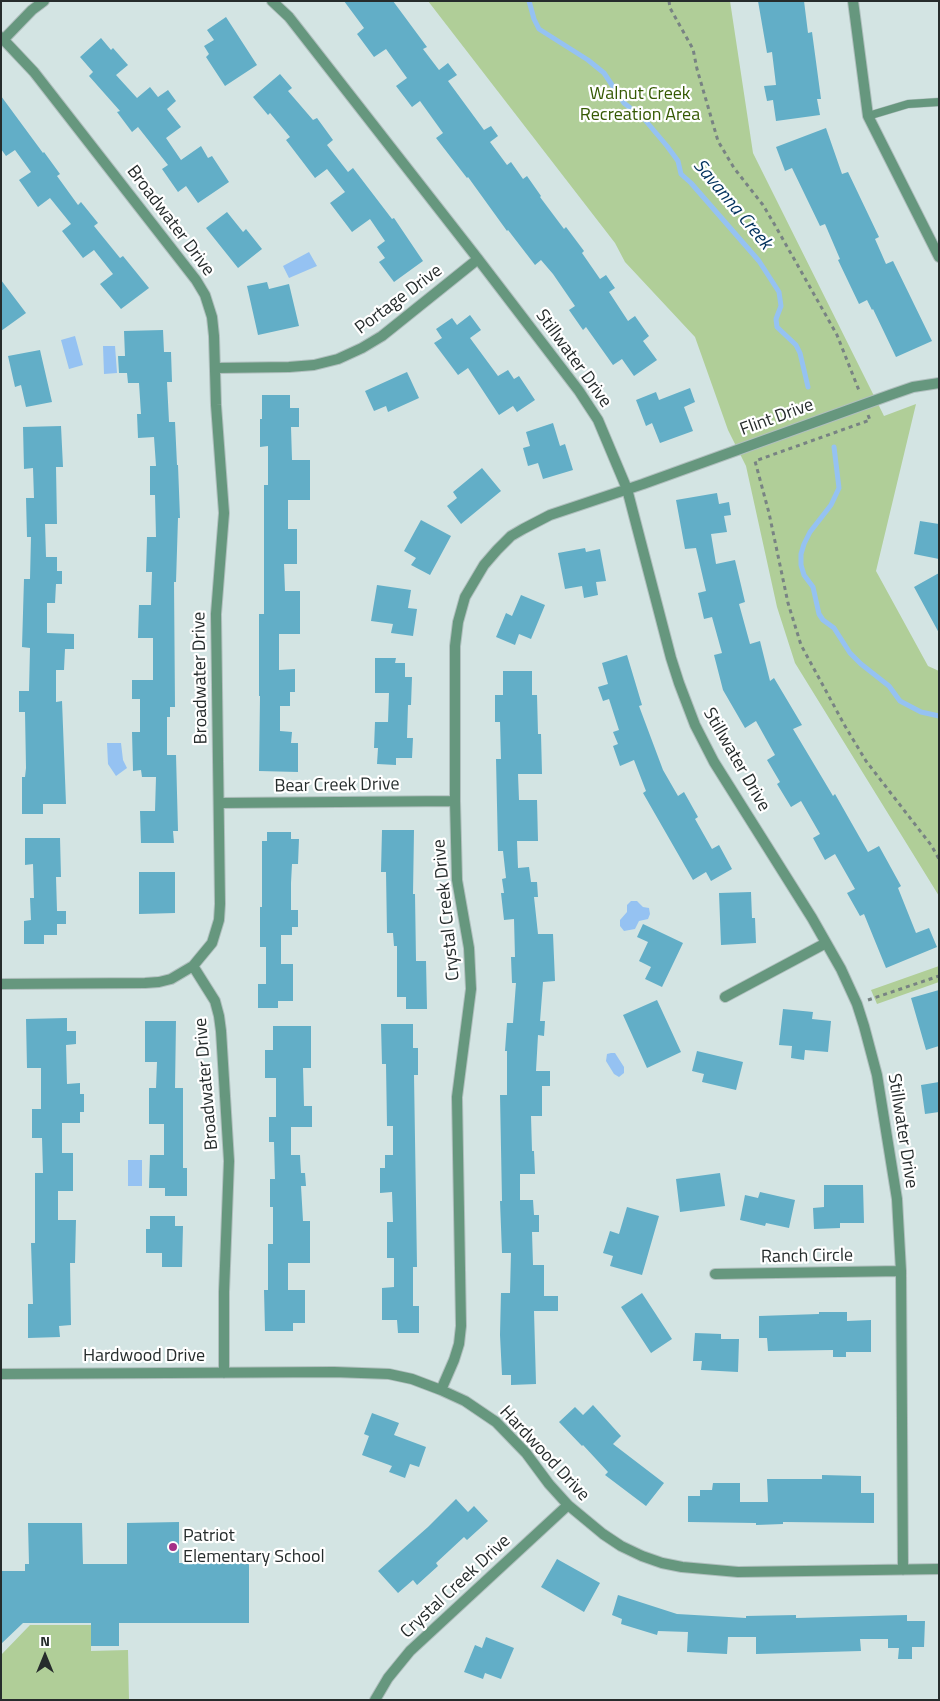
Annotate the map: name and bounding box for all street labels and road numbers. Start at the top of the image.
street label: Broadwater Drive [121,161,219,281]
street label: Portage Drive [351,260,447,340]
street label: Stillwater Drive [530,306,616,412]
street label: Flint Drive [737,395,817,441]
street label: Broadwater Drive [189,611,213,745]
street label: Stillwater Drive [698,704,774,816]
street label: Bear Creek Drive [274,774,400,798]
street label: Crystal Creek Drive [429,838,465,982]
street label: Broadwater Drive [190,1017,224,1151]
street label: Stillwater Drive [882,1072,922,1190]
street label: Ranch Circle [761,1245,853,1269]
street label: Hardwood Drive [83,1346,205,1368]
street label: Hardwood Drive [494,1402,594,1506]
street label: Crystal Creek Drive [397,1531,515,1643]

